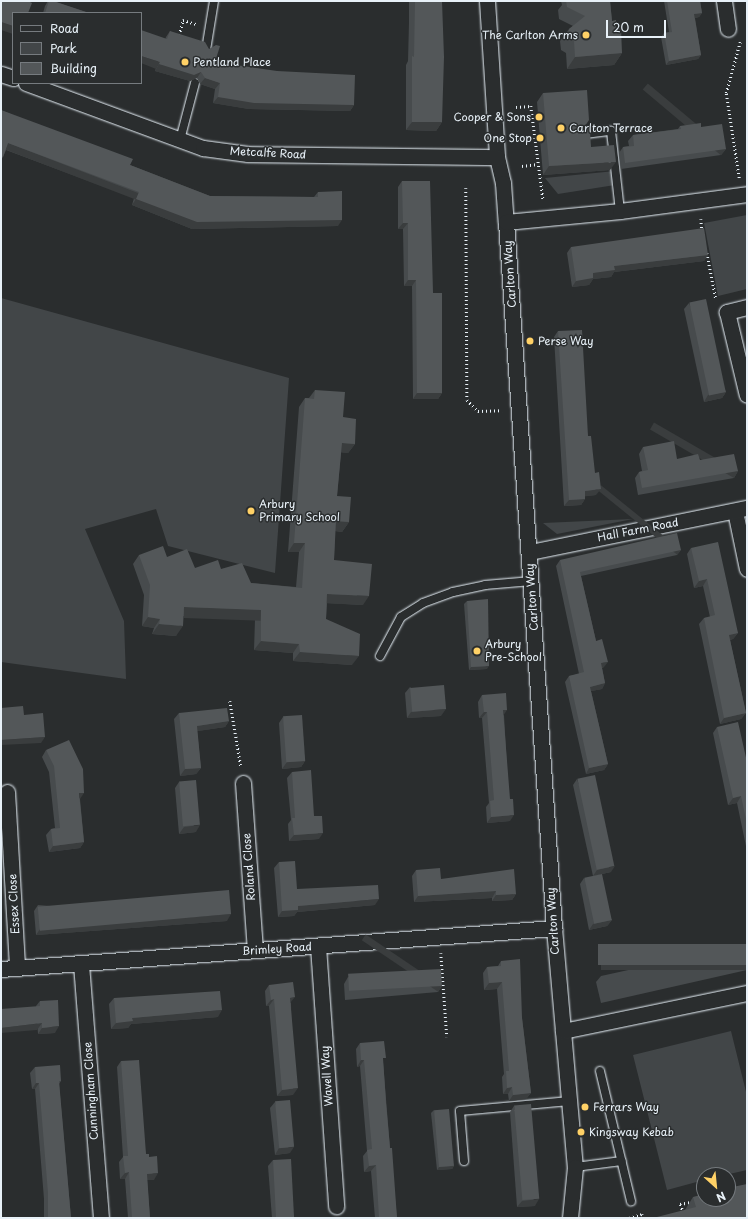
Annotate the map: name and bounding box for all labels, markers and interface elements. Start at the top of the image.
legend [12,12,142,84]
scale bar [608,12,668,38]
text: 20 m [613,18,644,36]
text: Road [50,19,79,37]
place label: The Carlton Arms [483,28,578,42]
marker: The Carlton Arms [581,30,591,40]
text: Park [50,39,77,57]
place label: Pentland Place [193,55,272,69]
marker: Pentland Place [180,57,190,67]
text: Building [50,59,97,77]
place label: Cooper & Sons [453,110,531,124]
marker: Cooper & Sons [534,112,544,122]
place label: Carlton Terrace [569,121,652,135]
marker: Carlton Terrace [556,123,566,133]
place label: One Stop [483,131,532,145]
marker: One Stop [535,133,545,143]
street label: Metcalfe Road [229,144,307,162]
street label: Carlton Way [501,240,519,308]
place label: Perse Way [538,334,594,348]
marker: Perse Way [525,336,535,346]
place label: Arbury Primary School [259,498,340,524]
marker: Arbury Primary School [246,506,256,516]
street label: Hall Farm Road [596,516,680,544]
street label: Carlton Way [523,563,541,631]
place label: Arbury Pre-School [485,638,542,664]
marker: Arbury Pre-School [472,646,482,656]
street label: Roland Close [240,832,258,902]
street label: Essex Close [6,874,22,934]
street label: Carlton Way [544,887,562,955]
street label: Brimley Road [241,940,313,958]
street label: Cunningham Close [81,1041,101,1141]
street label: Wavell Way [318,1045,336,1107]
place label: Ferrars Way [593,1100,658,1114]
marker: Ferrars Way [580,1102,590,1112]
place label: Kingsway Kebab [589,1125,673,1139]
marker: Kingsway Kebab [576,1127,586,1137]
north arrow [696,1167,736,1207]
text: N [713,1188,729,1207]

